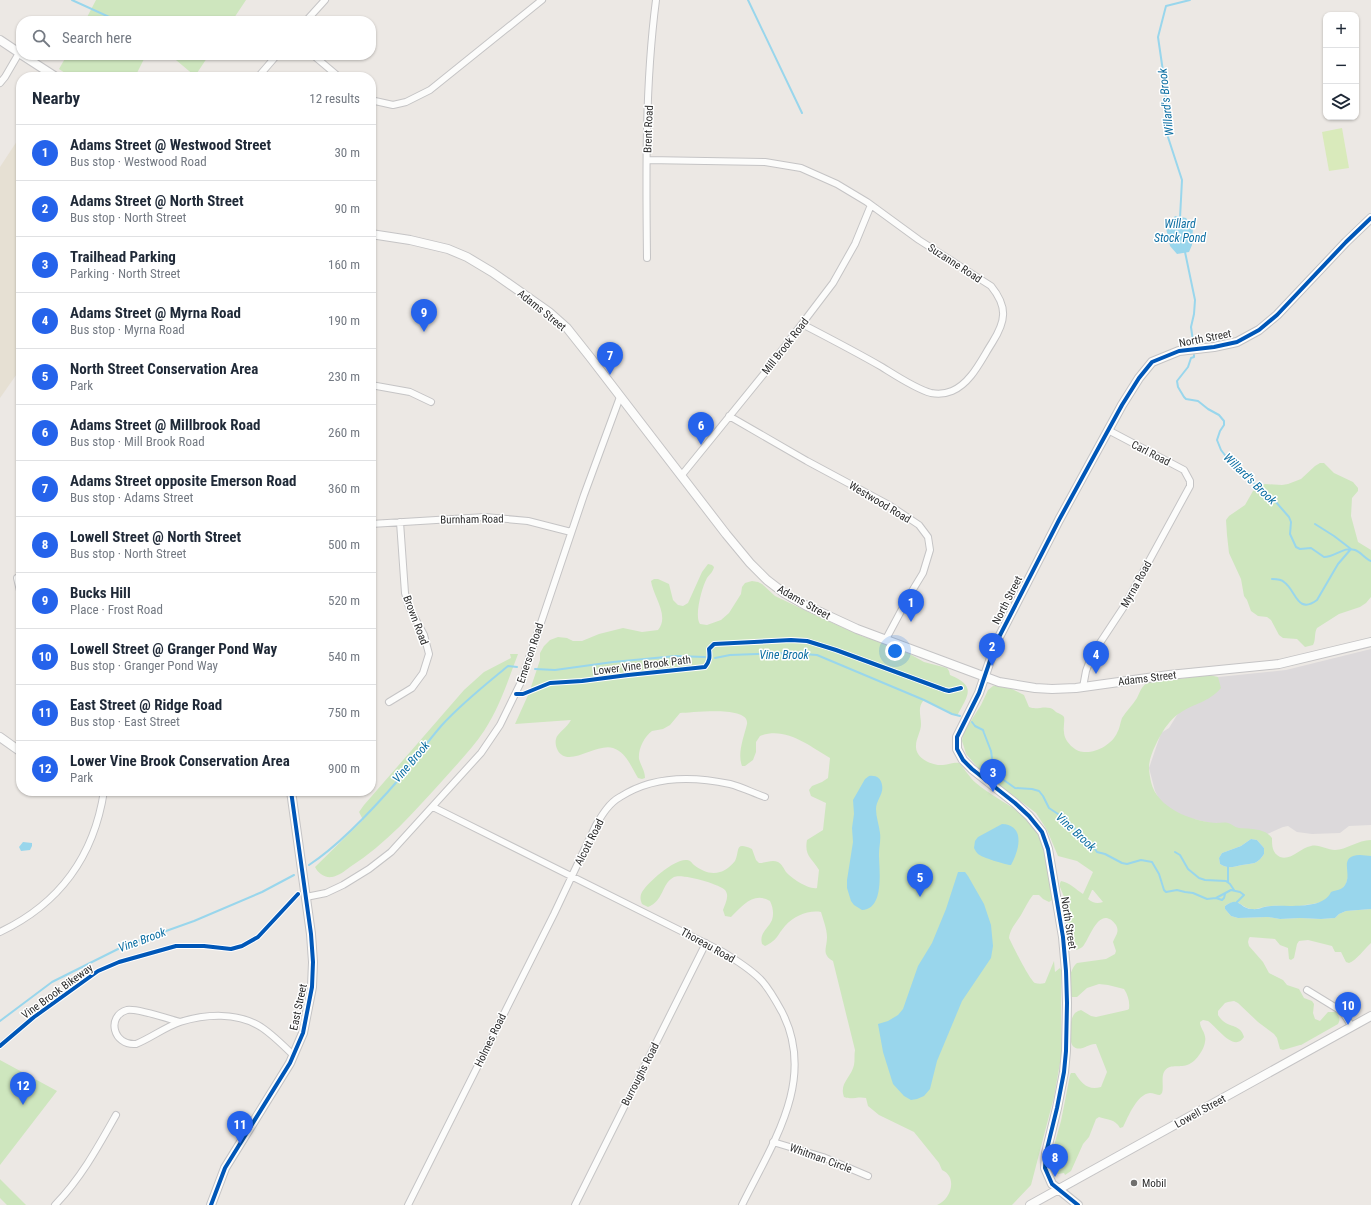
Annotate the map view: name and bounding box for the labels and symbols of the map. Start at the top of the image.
water label: Willard's Brook [1155,67,1177,137]
street label: Brent Road [641,105,656,153]
water label: Willard Stock Pond [1154,217,1206,245]
street label: Suzanne Road [925,241,984,286]
street label: Adams Street [515,287,569,334]
pin: 9 [411,299,437,332]
street label: Mill Brook Road [759,315,812,377]
street label: North Street [1178,327,1232,350]
pin: 7 [597,342,623,375]
pin: 6 [688,412,714,445]
street label: Carl Road [1129,438,1172,469]
water label: Willard's Brook [1221,450,1280,508]
street label: Westwood Road [846,479,913,526]
street label: Burnham Road [440,512,504,527]
street label: Myrna Road [1118,559,1155,610]
street label: North Street [990,574,1025,627]
street label: Adams Street [775,583,833,622]
pin: 1 [898,589,924,622]
street label: Brown Road [400,594,431,647]
street label: Emerson Road [515,621,546,685]
pin: 2 [979,633,1005,666]
your location [885,641,905,661]
pin: 4 [1083,641,1109,674]
water label: Vine Brook [759,648,810,662]
street label: Lower Vine Brook Path [592,653,692,678]
street label: Adams Street [1117,668,1177,689]
water label: Vine Brook [390,738,433,786]
pin: 3 [980,759,1006,792]
water label: Vine Brook [1053,810,1100,855]
street label: Alcott Road [572,817,607,868]
pin: 5 [907,864,933,897]
street label: North Street [1058,896,1079,950]
water label: Vine Brook [116,925,168,955]
street label: Thoreau Road [678,925,737,966]
street label: Vine Brook Bikeway [19,961,96,1022]
street label: East Street [287,983,310,1032]
pin: 10 [1335,992,1361,1025]
street label: Holmes Road [472,1011,509,1069]
street label: Burroughs Road [619,1040,662,1108]
pin: 12 [10,1072,36,1105]
street label: Lowell Street [1172,1092,1228,1131]
pin: 11 [227,1111,253,1144]
street label: Whitman Circle [788,1141,854,1176]
pin: 8 [1042,1144,1068,1177]
place label: Mobil [1142,1177,1166,1190]
marker: Mobil [1129,1178,1139,1188]

